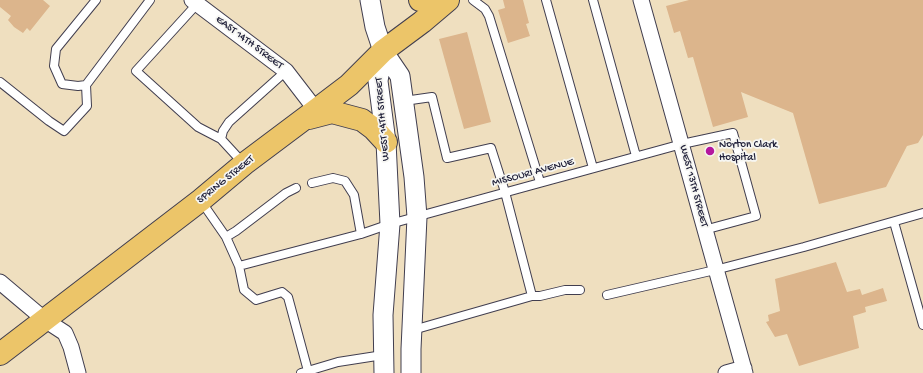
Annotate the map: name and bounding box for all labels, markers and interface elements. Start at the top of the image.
street label: EAST 14TH STREET [213,13,285,73]
street label: WEST 14TH STREET [373,77,393,161]
place label: Norton Clark Hospital [719,138,777,164]
street label: WEST 13TH STREET [676,144,710,228]
marker: Norton Clark Hospital [704,145,716,157]
street label: SPRING STREET [195,153,257,207]
street label: MISSOURI AVENUE [491,156,575,190]

